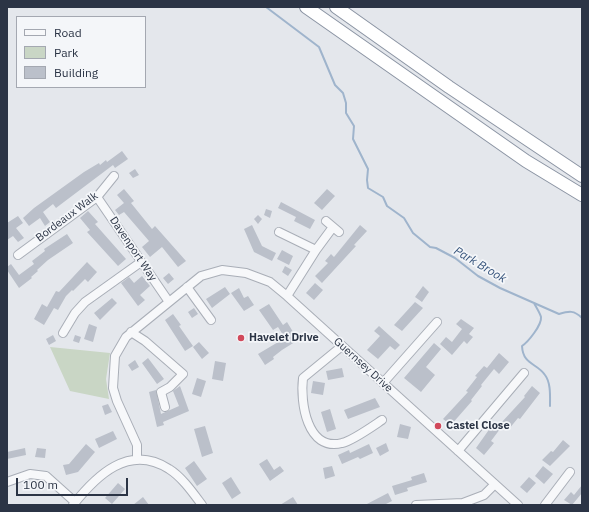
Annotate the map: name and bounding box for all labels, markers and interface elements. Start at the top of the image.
legend [16,16,146,88]
text: Road [54,25,82,40]
text: Park [54,45,78,60]
text: Building [54,65,98,80]
street label: Bordeaux Walk [33,189,101,245]
street label: Davenport Way [107,214,159,284]
water label: Park Brook [451,244,509,286]
place label: Havelet Drive [249,331,319,345]
marker: Havelet Drive [236,333,246,343]
street label: Guernsey Drive [331,335,395,395]
place label: Castel Close [446,419,510,433]
marker: Castel Close [433,421,443,431]
scale bar [18,470,130,496]
text: 100 m [23,477,58,492]

